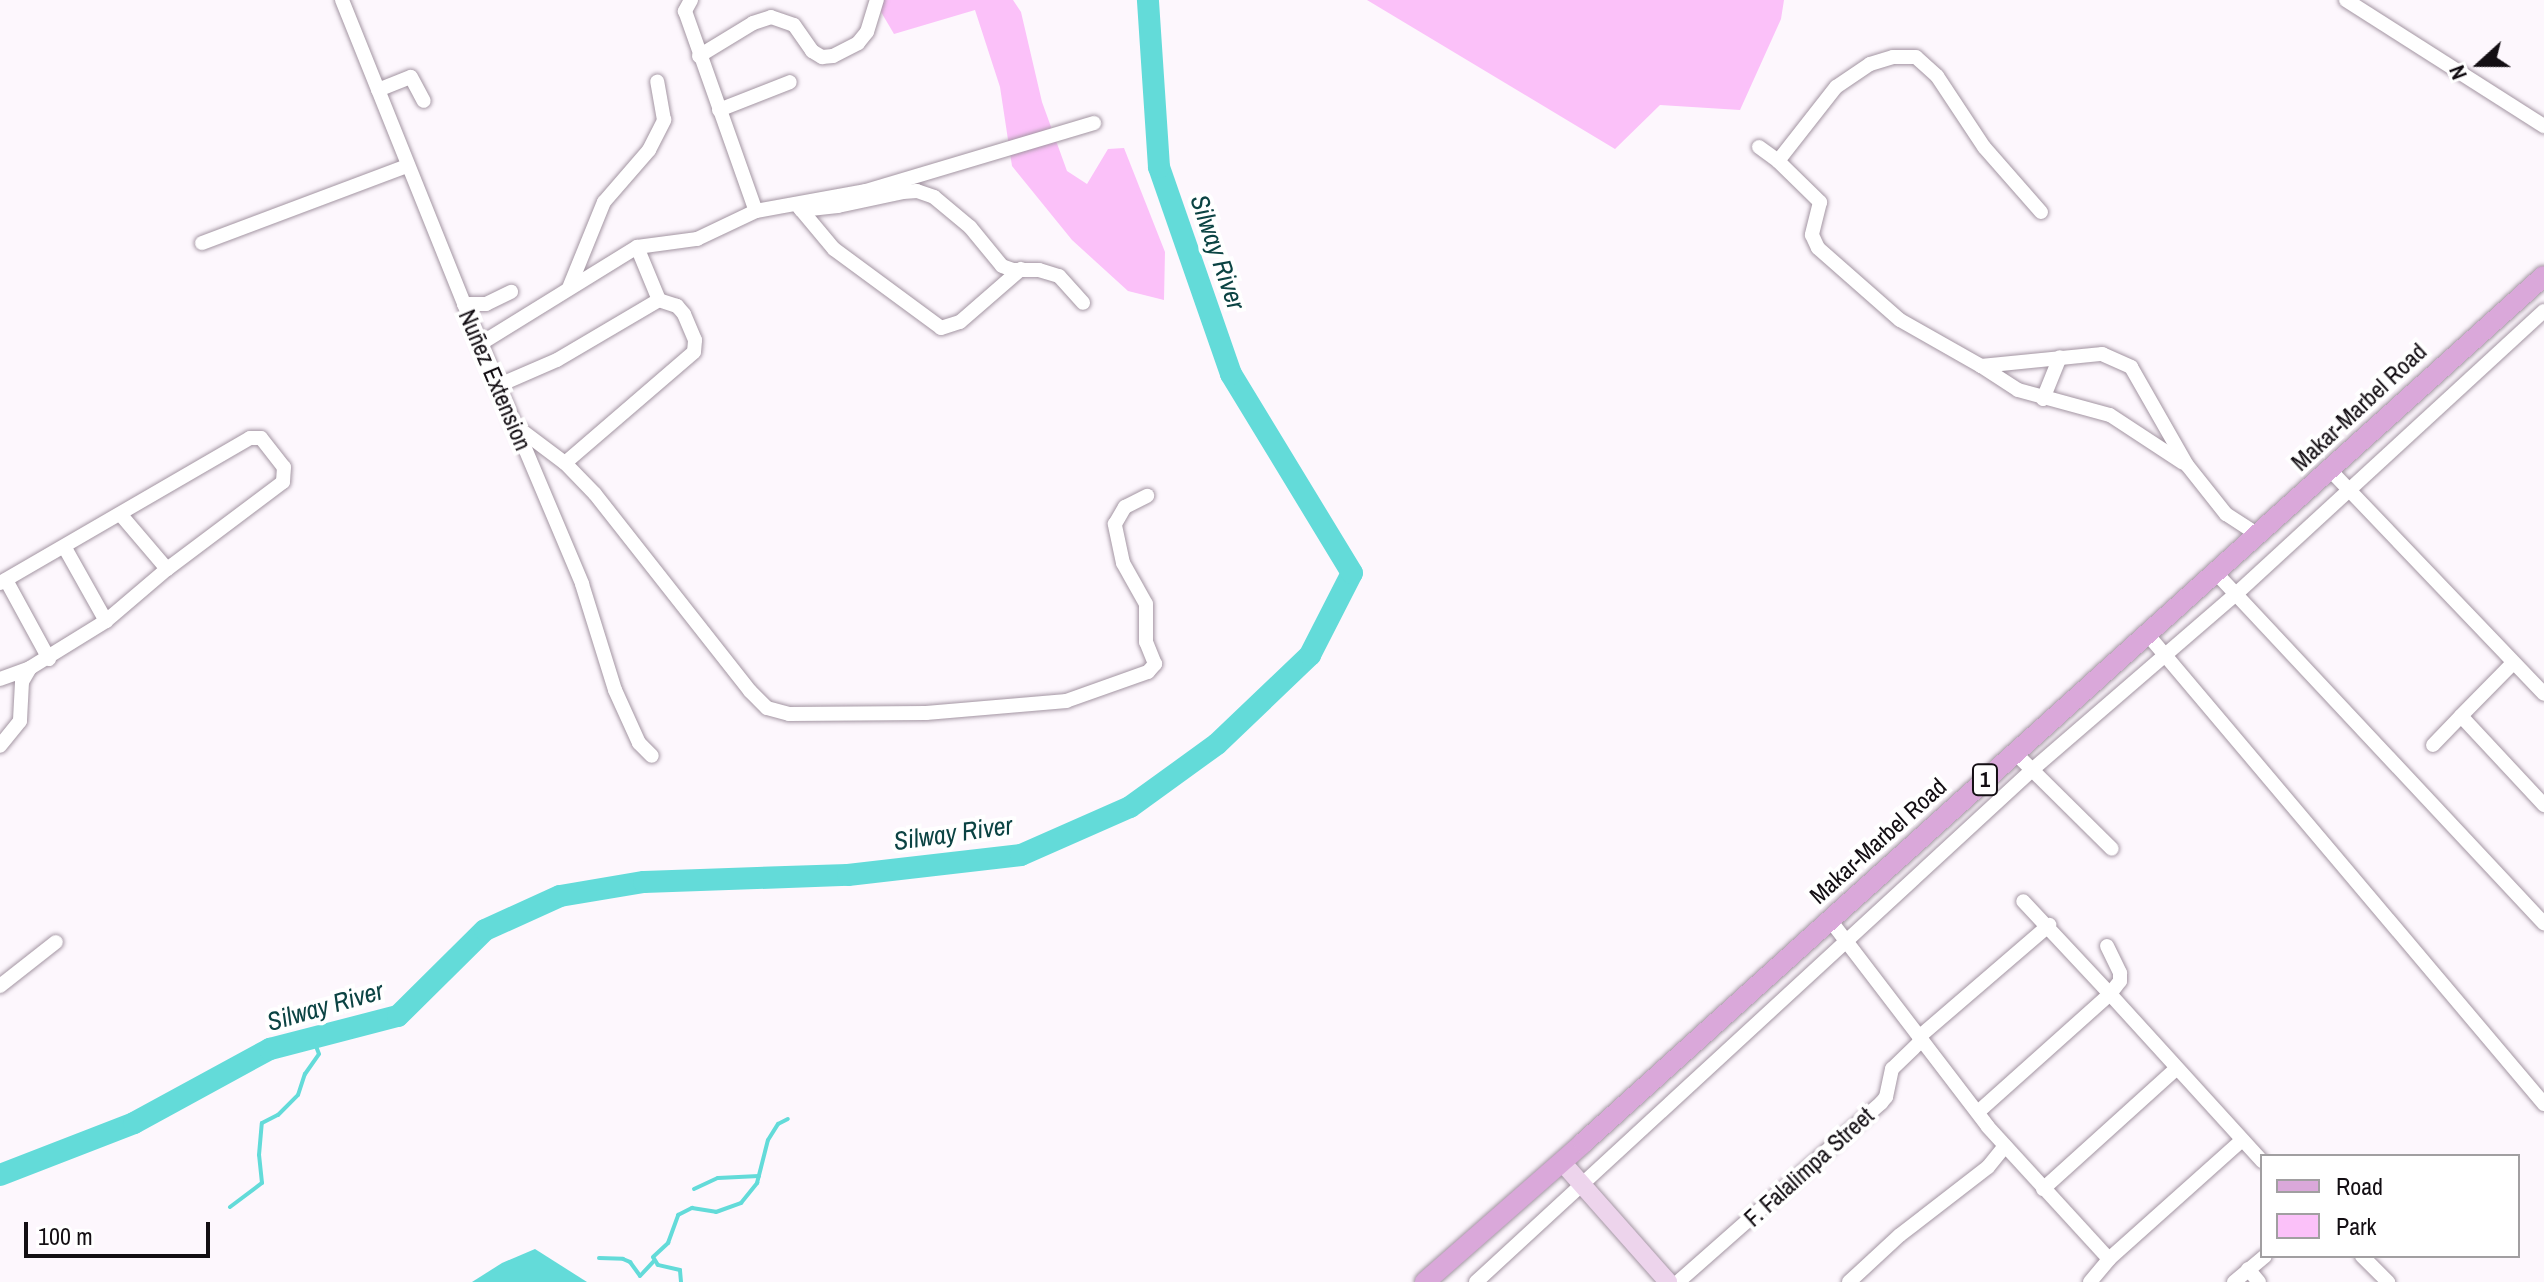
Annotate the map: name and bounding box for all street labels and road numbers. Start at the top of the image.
street label: Nuñez Extension [452,305,538,455]
street label: Makar-Marbel Road [2286,337,2432,477]
road number: 1 [1971,762,1999,798]
street label: Makar-Marbel Road [1804,772,1952,910]
street label: F. Falalimpa Street [1738,1101,1880,1233]

